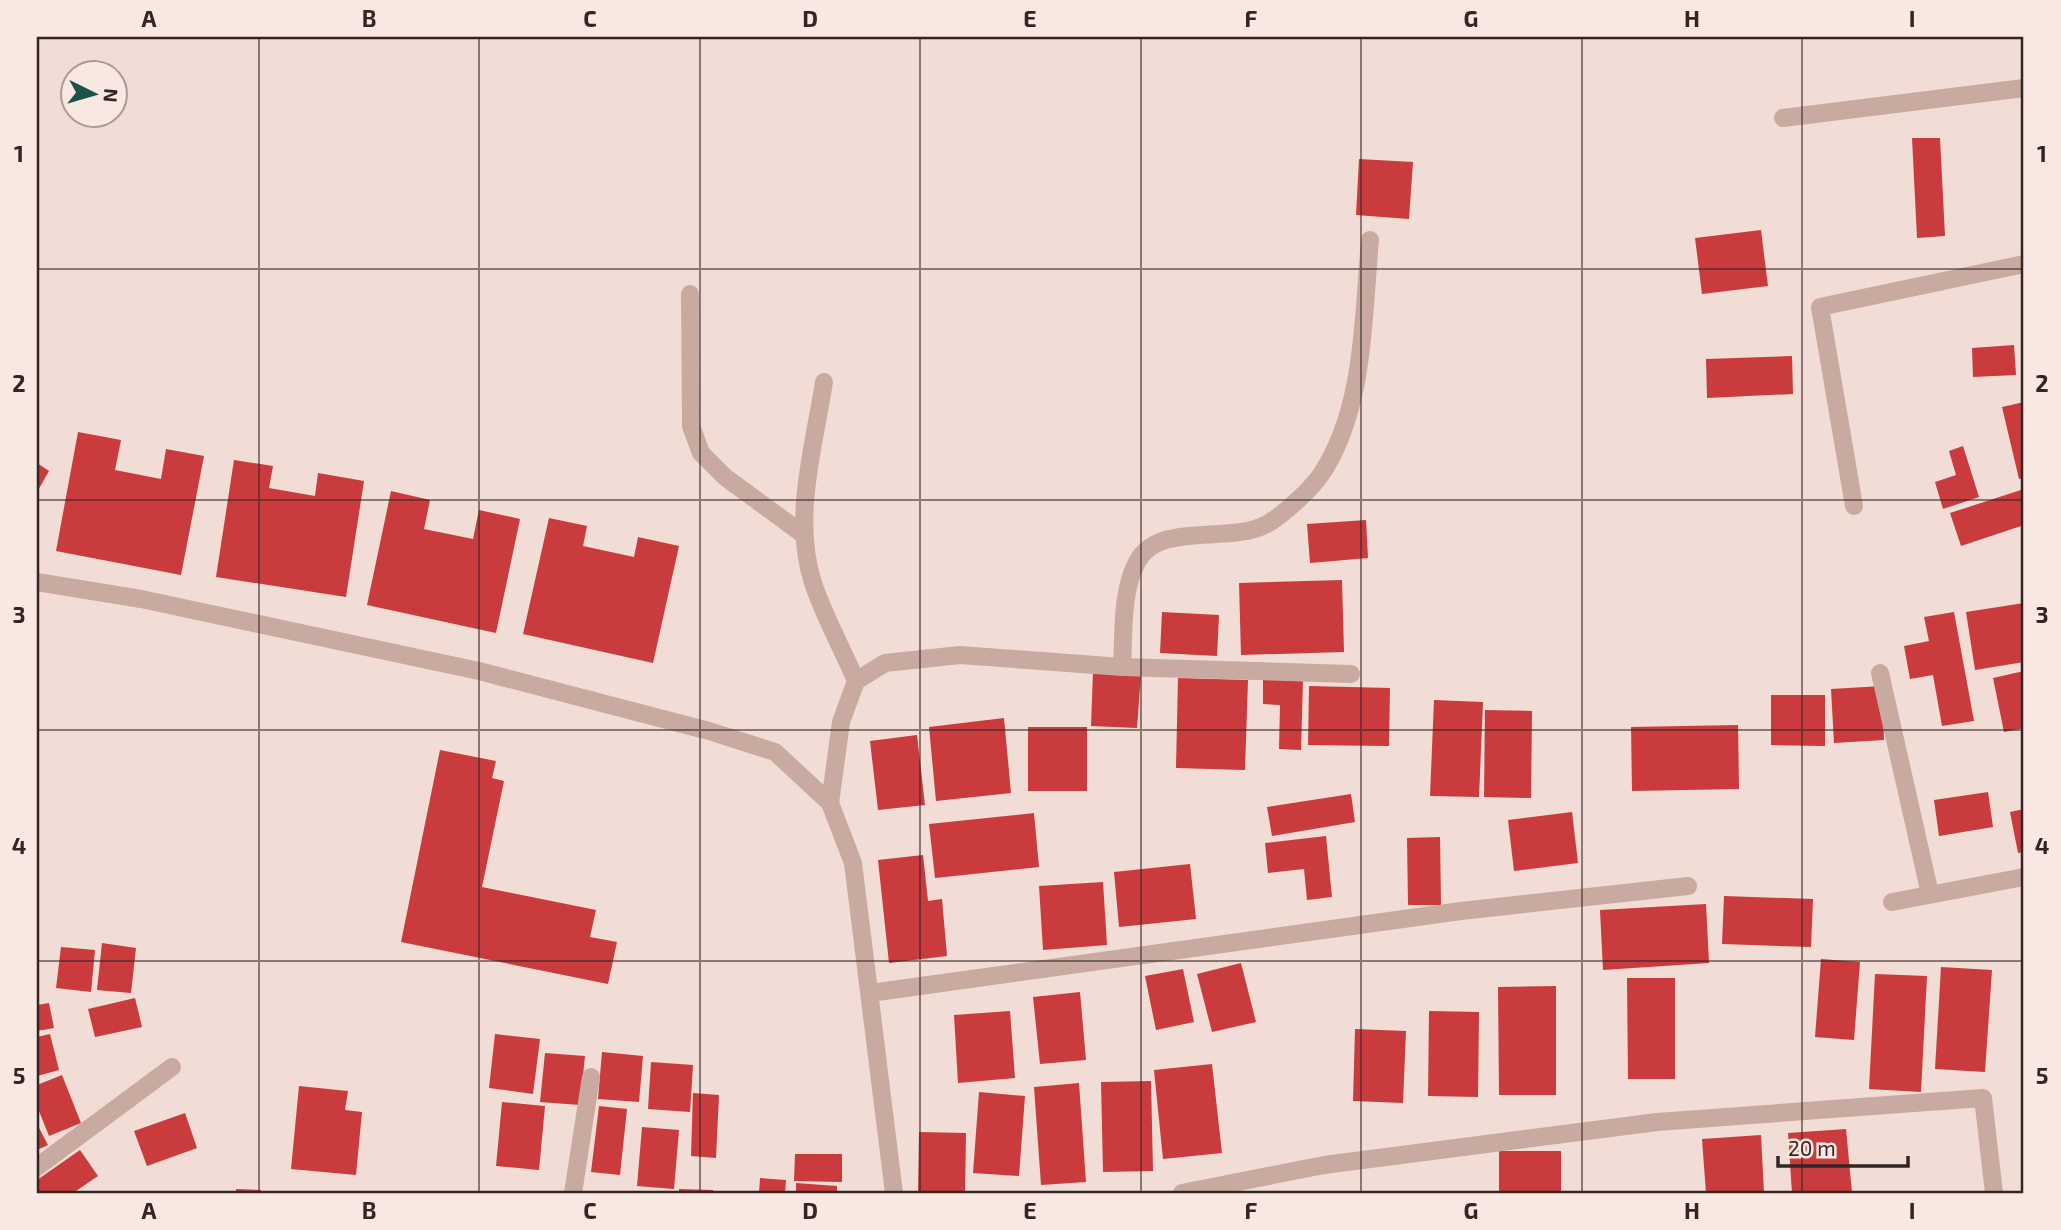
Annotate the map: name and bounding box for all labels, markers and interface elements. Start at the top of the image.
text: A [141,4,157,32]
text: B [362,4,376,32]
text: C [583,4,597,32]
text: D [802,4,818,32]
text: E [1023,4,1037,32]
text: F [1245,4,1258,32]
text: G [1464,4,1478,32]
text: H [1684,4,1700,32]
text: I [1909,4,1915,32]
north arrow [60,60,130,130]
text: N [99,88,123,103]
text: 1 [14,139,24,167]
text: 1 [2037,139,2047,167]
text: 2 [12,369,26,397]
text: 2 [2035,369,2049,397]
text: 3 [12,600,26,628]
text: 3 [2035,600,2049,628]
text: 4 [12,831,26,859]
text: 4 [2035,831,2049,859]
text: 5 [13,1061,25,1089]
text: 5 [2036,1061,2048,1089]
scale bar [1778,1125,1907,1169]
text: 20 m [1788,1135,1836,1160]
text: A [141,1196,157,1224]
text: B [362,1196,376,1224]
text: C [583,1196,597,1224]
text: D [802,1196,818,1224]
text: E [1023,1196,1037,1224]
text: F [1245,1196,1258,1224]
text: G [1464,1196,1478,1224]
text: H [1684,1196,1700,1224]
text: I [1909,1196,1915,1224]

